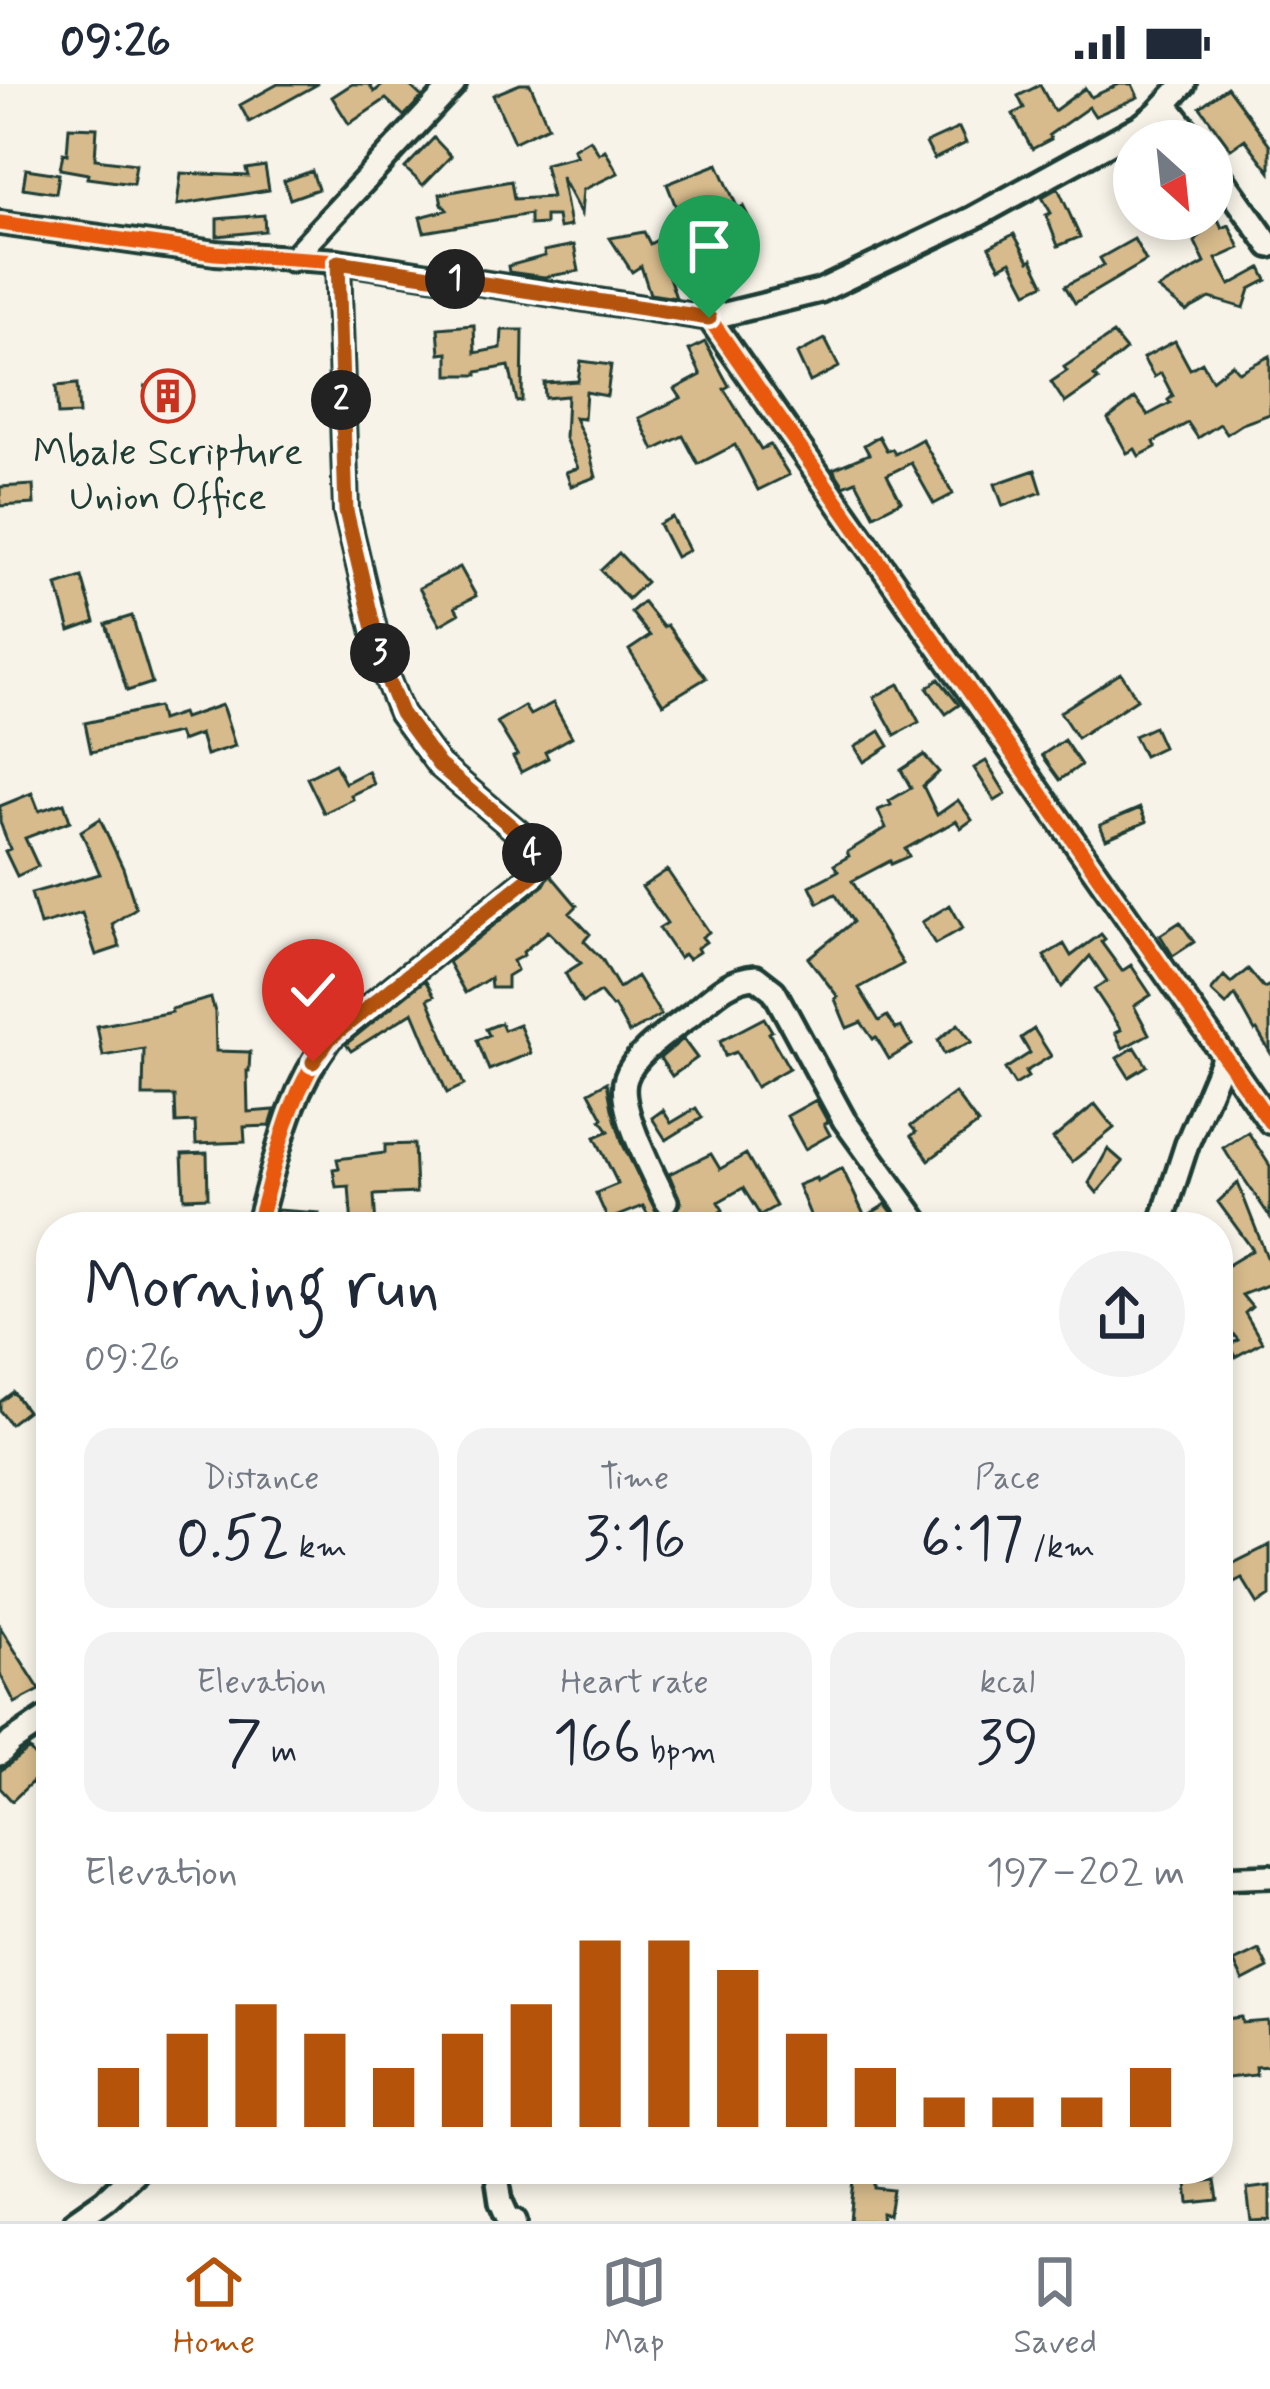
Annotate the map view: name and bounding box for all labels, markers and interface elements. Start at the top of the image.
text: 09:26 [60,13,171,72]
north arrow [1113,120,1233,240]
map controls [1113,120,1233,240]
pin [658,195,760,318]
icon: arrive [676,213,742,279]
pin: 1 [425,249,485,309]
text: 1 [448,257,462,301]
building icon: Mbale Scripture Union Office [140,368,196,424]
pin: 2 [311,370,371,430]
text: 2 [333,378,349,422]
place label: Mbale Scripture Union Office [33,428,303,524]
pin: 3 [350,623,410,683]
text: 3 [373,631,387,675]
pin: 4 [502,823,562,883]
text: 4 [522,831,542,875]
pin [262,939,364,1062]
icon: check [280,957,346,1023]
text: Morning run [84,1246,440,1332]
button: share [1059,1251,1185,1377]
text: 09:26 [84,1334,180,1385]
text: Distance [204,1457,320,1501]
text: Time [600,1457,669,1501]
text: Pace [975,1457,1040,1501]
text: 0.52 [176,1501,290,1580]
text: 3:16 [583,1501,686,1580]
text: 6:17 [920,1501,1024,1580]
text: km [290,1526,347,1570]
text: /km [1024,1526,1095,1570]
text: Elevation [197,1661,326,1705]
text: Heart rate [560,1661,709,1705]
text: kcal [980,1661,1035,1705]
text: 7 [226,1705,262,1784]
text: 166 [553,1705,641,1784]
text: 39 [976,1705,1039,1784]
text: m [262,1730,297,1774]
text: bpm [641,1730,716,1774]
text: Elevation [84,1848,238,1899]
text: 197–202 m [986,1848,1185,1899]
tab: Home [173,2249,255,2365]
tab: Map [601,2249,667,2365]
tab: Saved [1013,2249,1097,2365]

